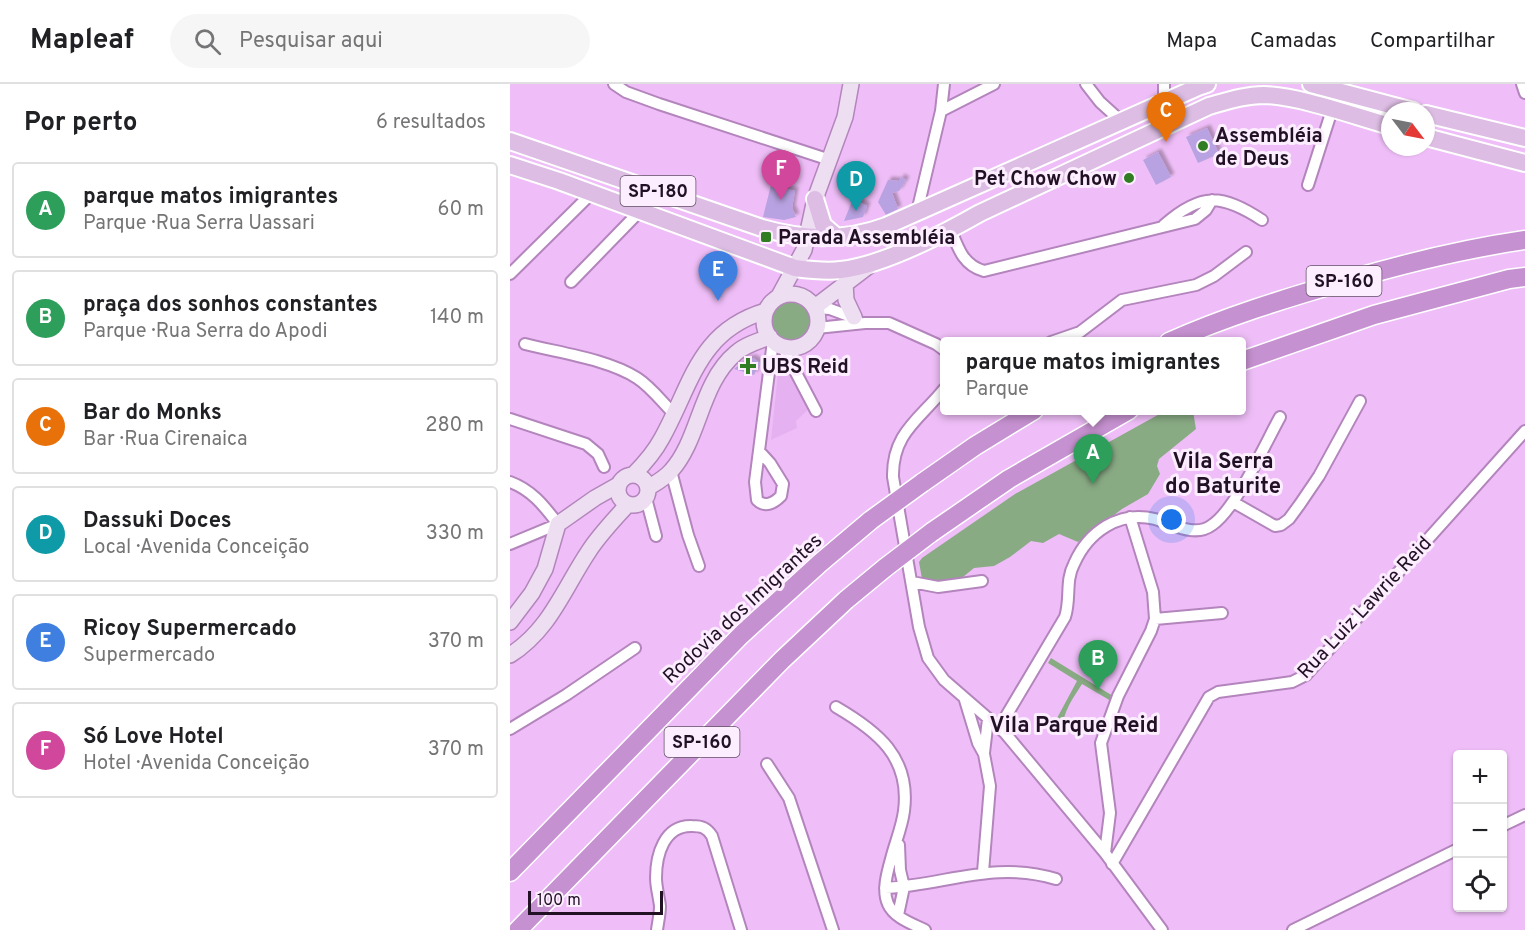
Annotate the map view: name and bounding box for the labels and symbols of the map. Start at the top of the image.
pin: C [1146,92,1186,142]
north arrow [1381,102,1435,156]
place label: Assembléia de Deus [1215,124,1323,173]
marker: Assembléia de Deus [1196,139,1210,153]
pin: F [762,150,800,200]
pin: D [836,162,876,211]
place label: Pet Chow Chow [974,167,1117,193]
marker: Pet Chow Chow [1122,171,1136,185]
road number: SP-180 [620,176,696,206]
place label: Parada Assembléia [778,226,956,252]
marker: Parada Assembléia [759,230,773,244]
pin: E [698,252,738,301]
road number: SP-160 [1306,266,1382,296]
place label: UBS Reid [762,355,849,381]
marker: UBS Reid [739,357,757,375]
pin: A [1074,434,1112,484]
district label: Vila Serra do Baturite [1165,449,1281,501]
your location [1157,505,1186,534]
street label: Rodovia dos Imigrantes [658,529,829,690]
street label: Rua Luiz Lawrie Reid [1293,532,1438,685]
pin: B [1078,640,1118,690]
district label: Vila Parque Reid [990,713,1158,740]
road number: SP-160 [664,727,740,757]
scale bar [528,888,663,916]

